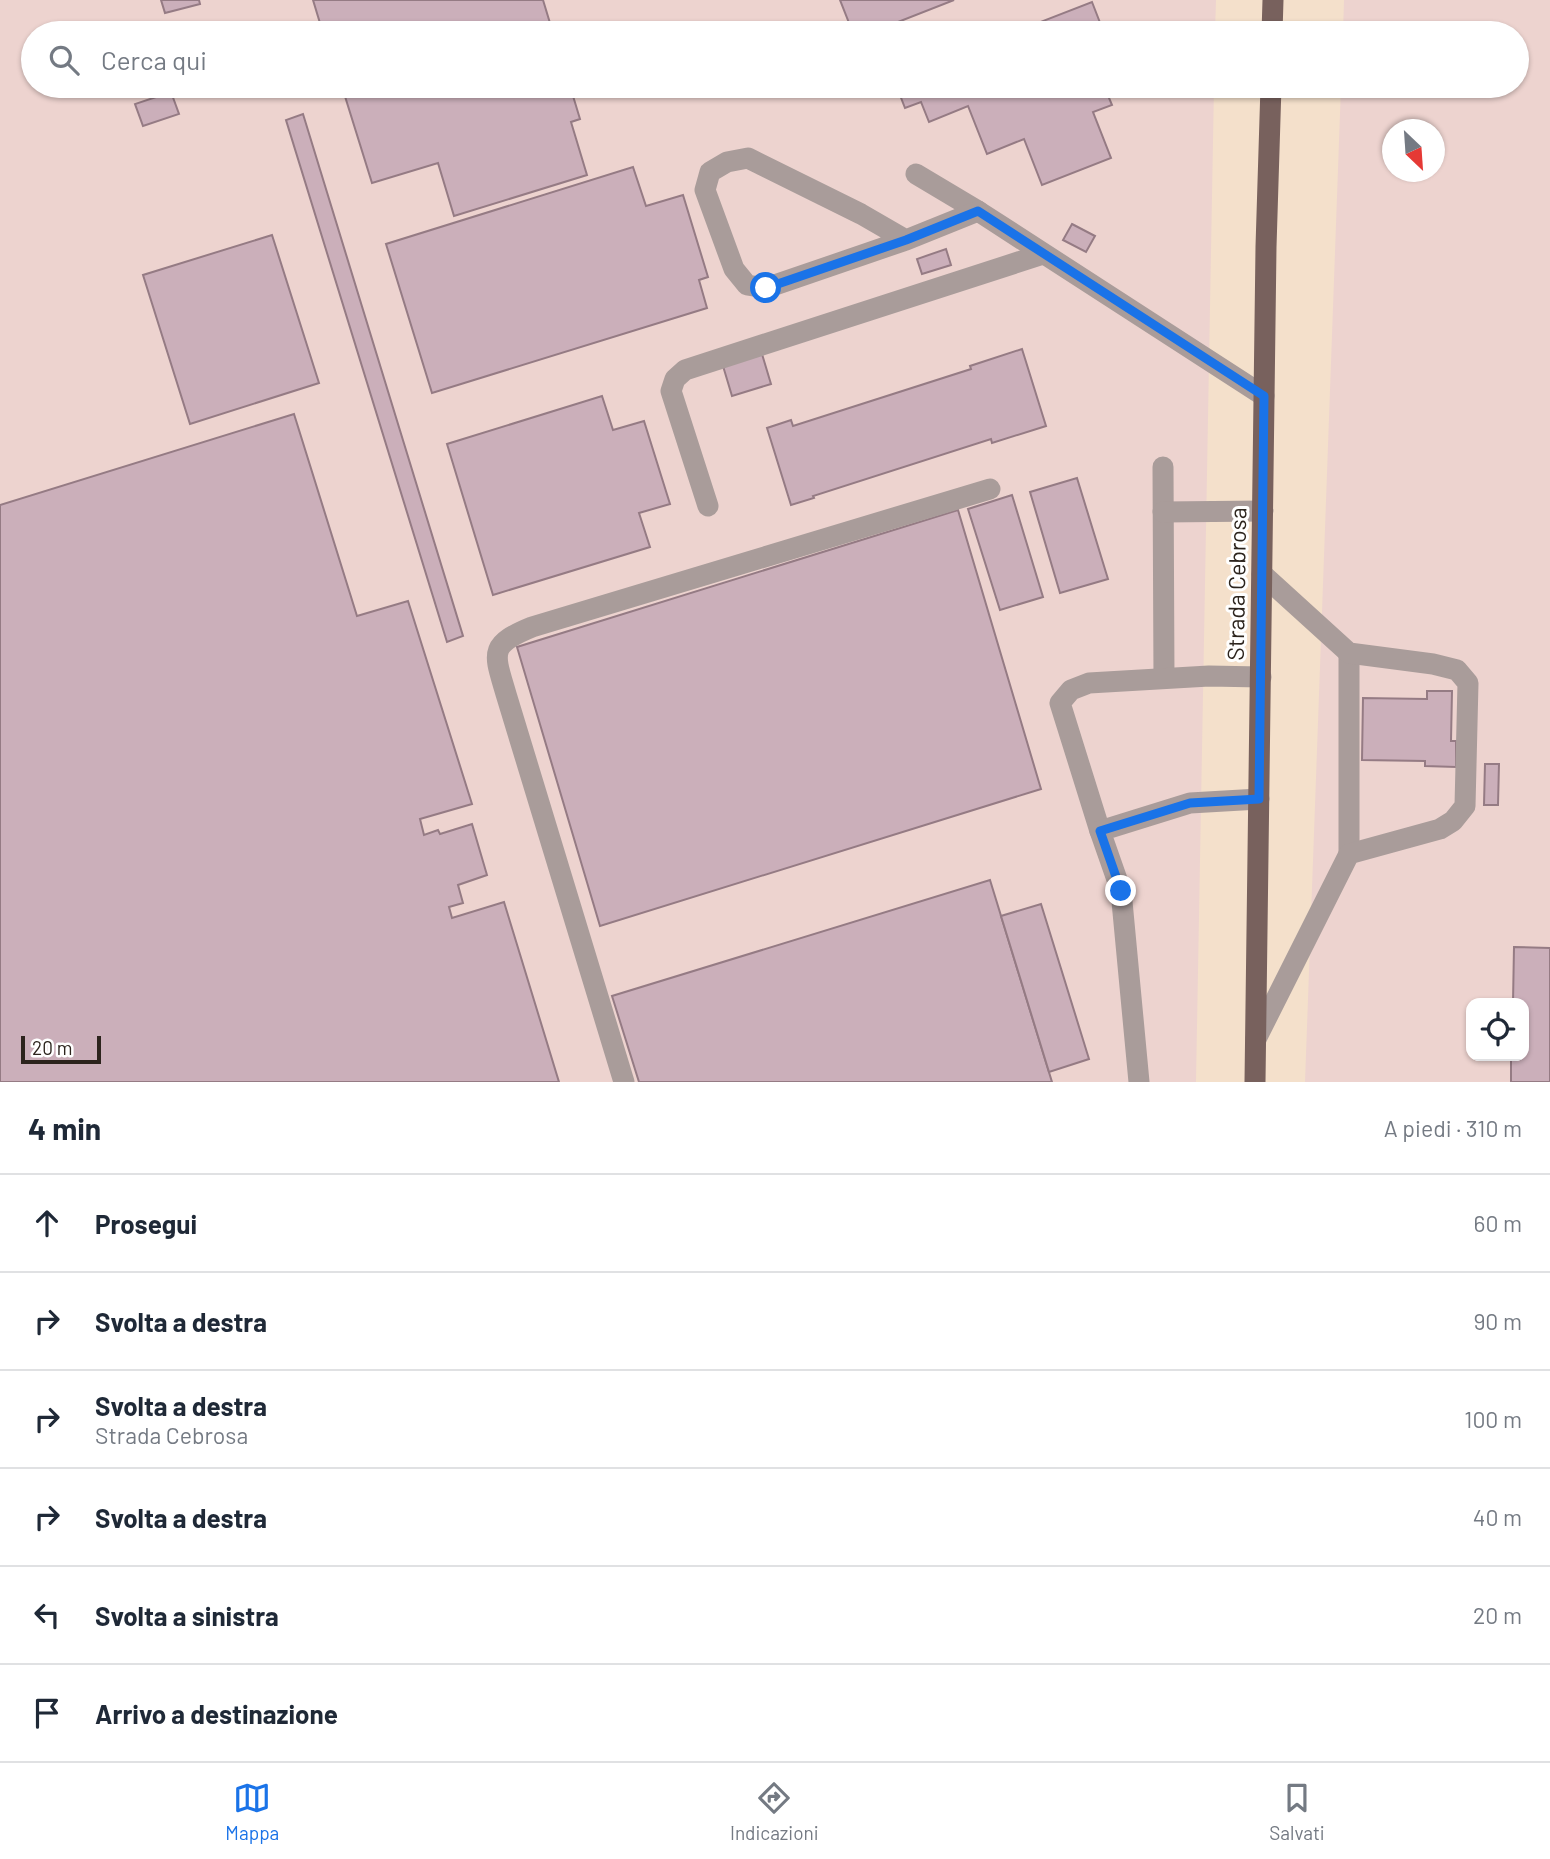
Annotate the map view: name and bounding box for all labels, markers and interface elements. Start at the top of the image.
search box [21,21,1529,98]
icon: search [45,41,83,79]
text: Cerca qui [101,44,207,75]
north arrow [1382,119,1445,182]
route start [750,272,781,303]
street label: Strada Cebrosa [1221,507,1251,661]
route end [1105,875,1136,906]
map controls [1466,998,1529,1061]
button: locate [1466,998,1529,1061]
scale bar [21,1033,102,1065]
text: 20 m [32,1036,72,1059]
text: 4 min [28,1110,101,1146]
text: A piedi · 310 m [1384,1114,1522,1142]
icon: ahead [28,1204,66,1242]
text: Prosegui [95,1208,197,1239]
text: 60 m [1474,1209,1522,1237]
icon: right [28,1302,66,1340]
text: Svolta a destra [95,1306,267,1337]
text: 90 m [1473,1307,1522,1335]
text: Svolta a destra [95,1390,267,1421]
icon: right [28,1400,66,1438]
text: 100 m [1464,1405,1522,1433]
text: Strada Cebrosa [95,1421,248,1449]
icon: right [28,1498,66,1536]
text: Svolta a destra [95,1502,267,1533]
text: 40 m [1473,1503,1522,1531]
icon: left [28,1596,66,1634]
text: Svolta a sinistra [95,1600,279,1631]
text: 20 m [1473,1601,1522,1629]
icon: arrive [28,1694,66,1732]
text: Arrivo a destinazione [95,1698,338,1729]
tab: Mappa [225,1779,279,1844]
tab: Indicazioni [730,1779,819,1844]
tab: Salvati [1269,1779,1325,1844]

